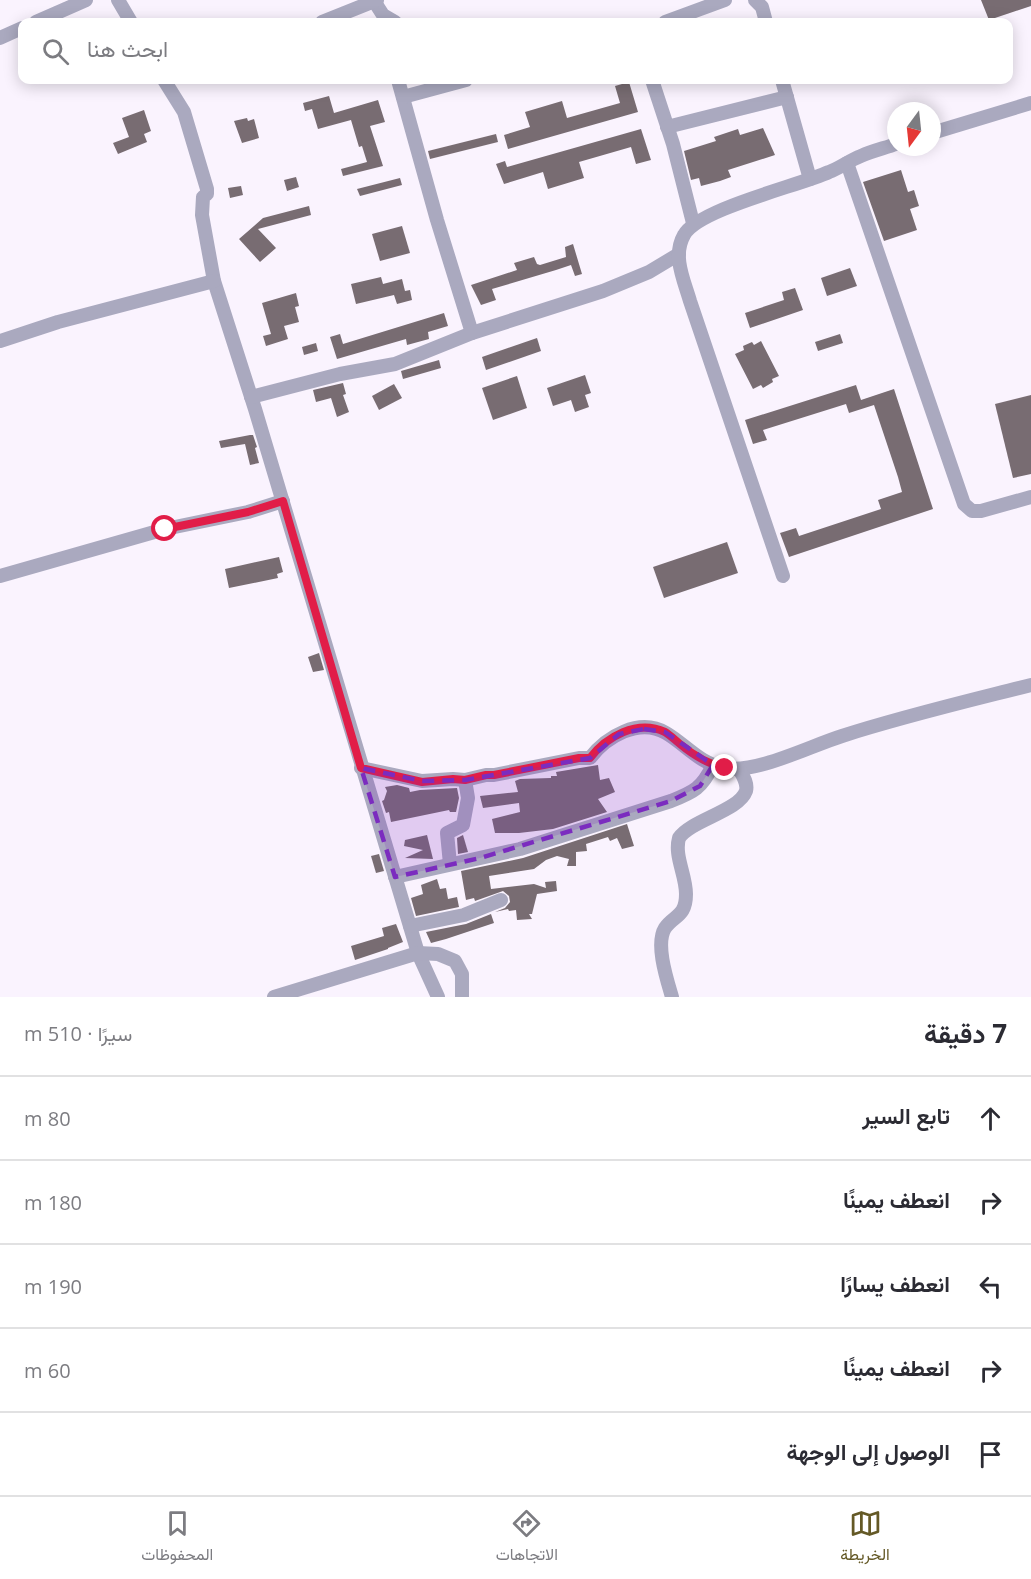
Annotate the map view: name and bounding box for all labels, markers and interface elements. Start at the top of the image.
search box [18,18,1013,84]
text: ابحث هنا [87,33,168,63]
icon: search [39,35,72,68]
north arrow [887,102,941,156]
route start [151,515,177,541]
route end [711,754,737,780]
text: 7 دقيقة [924,1015,1007,1051]
text: سيرًا · 510 m [24,1020,132,1047]
text: تابع السير [862,1100,950,1130]
icon: ahead [974,1102,1007,1135]
text: 80 m [24,1105,71,1132]
text: انعطف يمينًا [843,1184,950,1214]
icon: right [974,1186,1007,1219]
text: 180 m [24,1189,82,1216]
text: انعطف يسارًا [840,1268,950,1298]
icon: left [974,1270,1007,1303]
text: 190 m [24,1273,82,1300]
text: انعطف يمينًا [843,1352,950,1382]
icon: right [974,1354,1007,1387]
text: 60 m [24,1357,71,1384]
text: الوصول إلى الوجهة [786,1436,950,1466]
icon: arrive [974,1438,1007,1471]
tab: المحفوظات [141,1507,213,1569]
tab: الاتجاهات [496,1507,558,1569]
tab: الخريطة [840,1507,890,1569]

